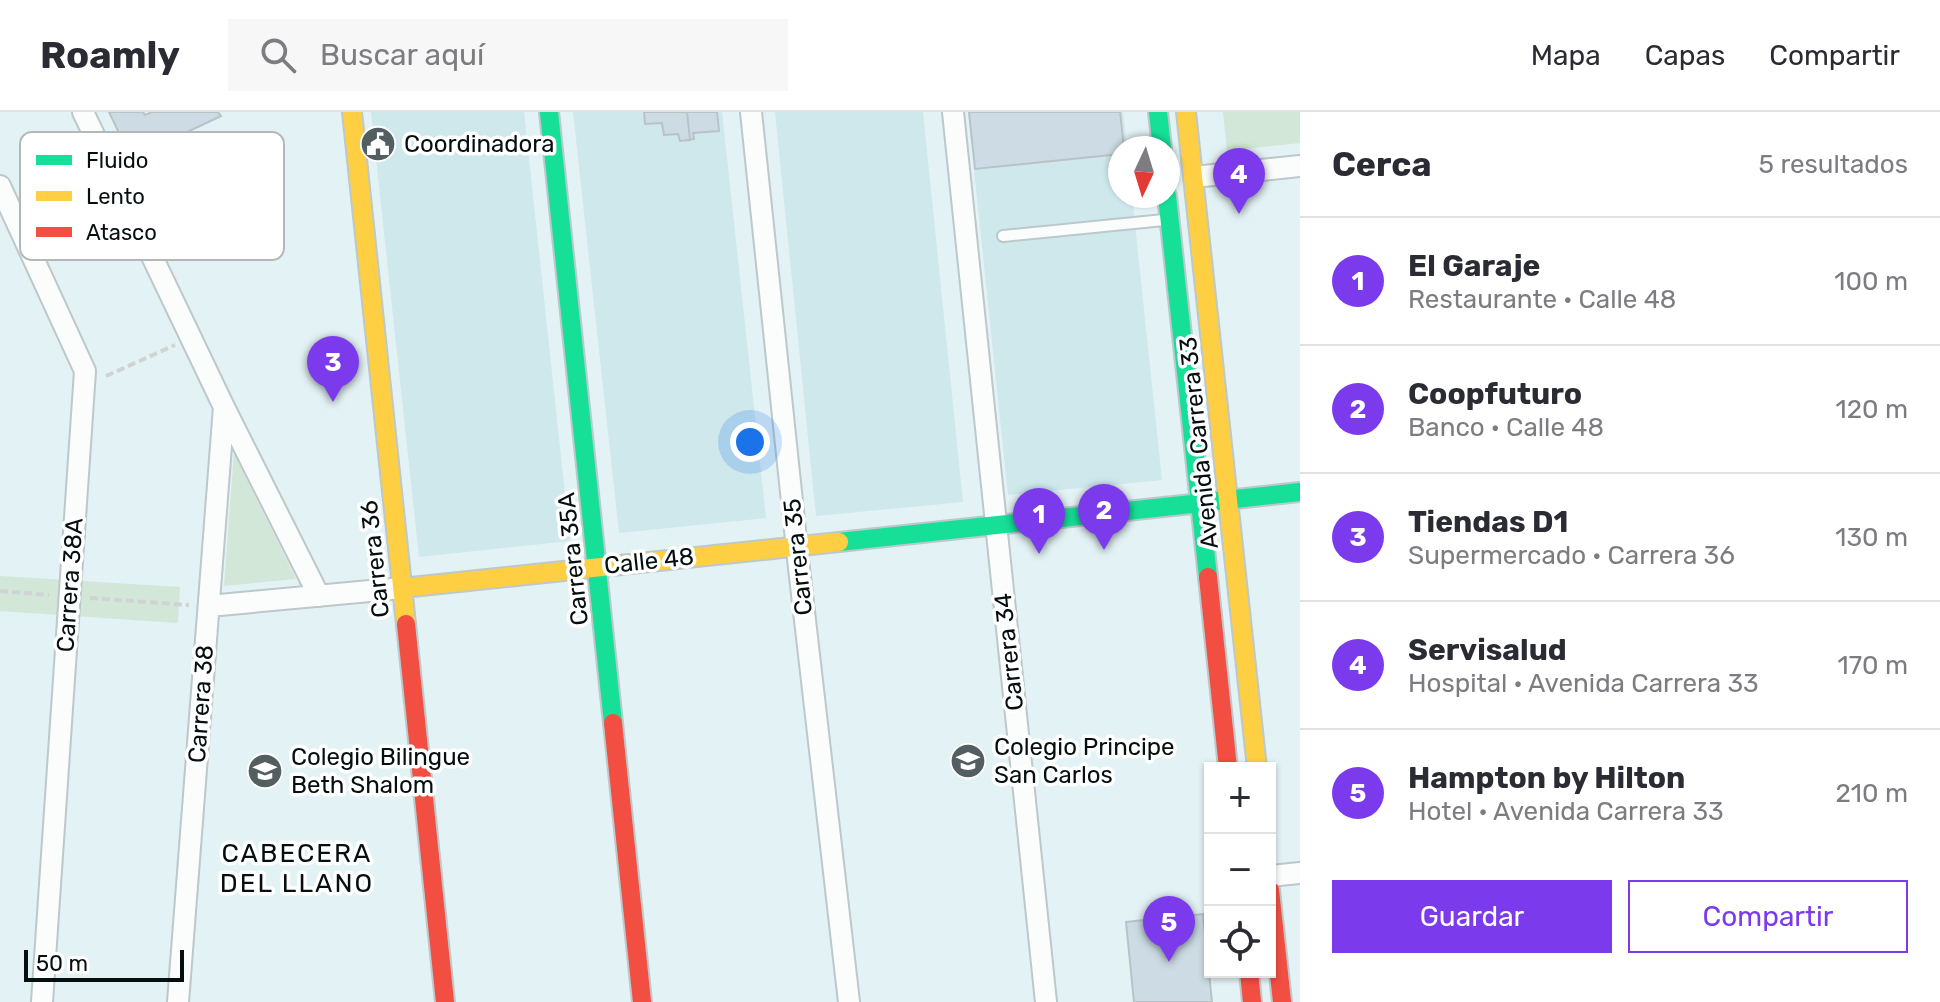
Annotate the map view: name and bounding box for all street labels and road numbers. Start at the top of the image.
street label: Avenida Carrera 33 [1174,336,1224,550]
street label: Carrera 35A [552,491,594,627]
street label: Carrera 35 [778,497,818,617]
street label: Carrera 36 [355,499,395,619]
street label: Carrera 38A [51,517,89,653]
street label: Calle 48 [603,542,695,580]
street label: Carrera 34 [989,592,1029,712]
street label: Carrera 38 [183,644,219,764]

